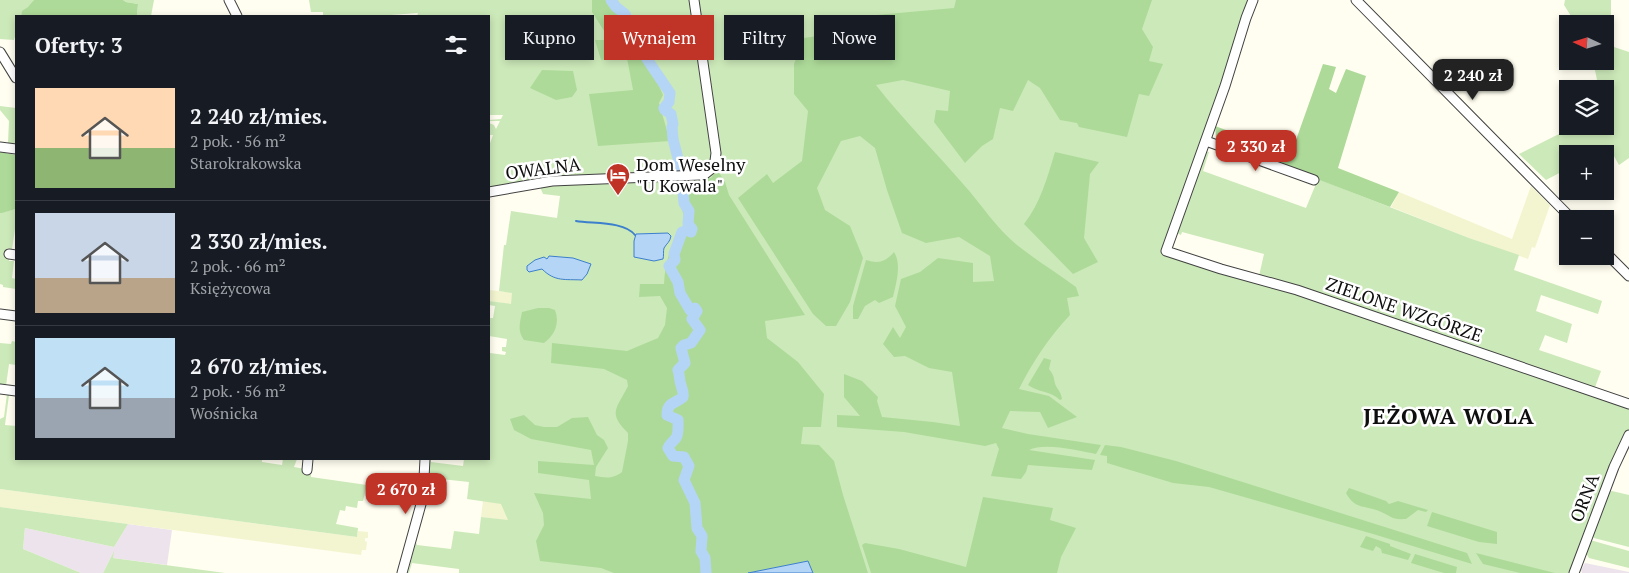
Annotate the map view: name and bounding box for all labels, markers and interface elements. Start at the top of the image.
chip: Kupno [505,15,594,60]
chip: Wynajem [604,15,714,60]
chip: Filtry [724,15,804,60]
chip: Nowe [814,15,895,60]
north arrow [1559,15,1614,70]
map controls [1559,15,1614,265]
text: Oferty: 3 [35,31,123,59]
icon: filters [442,31,470,59]
pin: 2 240 zł [1421,58,1525,101]
text: 2 240 zł [1444,64,1502,86]
button: layers [1559,80,1614,135]
text: 2 240 zł/mies. [190,102,328,130]
icon: home [75,108,135,168]
text: 2 pok. · 56 m² [190,130,286,152]
pin: 2 330 zł [1204,130,1308,172]
text: 2 330 zł [1227,135,1285,157]
button: + [1559,145,1614,200]
street label: OWALNA [504,151,583,185]
text: Starokrakowska [190,152,302,174]
place label: Dom Weselny "U Kowala" [636,152,746,197]
hotel icon: Dom Weselny "U Kowala" [605,162,631,196]
button: − [1559,210,1614,265]
text: 2 330 zł/mies. [190,227,328,255]
icon: home [75,233,135,293]
text: 2 pok. · 66 m² [190,255,286,277]
street label: ZIELONE WZGÓRZE [1323,271,1486,347]
text: Księżycowa [190,277,271,299]
text: 2 670 zł/mies. [190,352,328,380]
icon: home [75,358,135,418]
text: 2 pok. · 56 m² [190,380,286,402]
district label: JEŻOWA WOLA [1363,401,1535,430]
text: Wośnicka [190,402,258,424]
street label: ORNA [1564,469,1605,525]
pin: 2 670 zł [354,472,458,515]
text: 2 670 zł [377,478,435,500]

